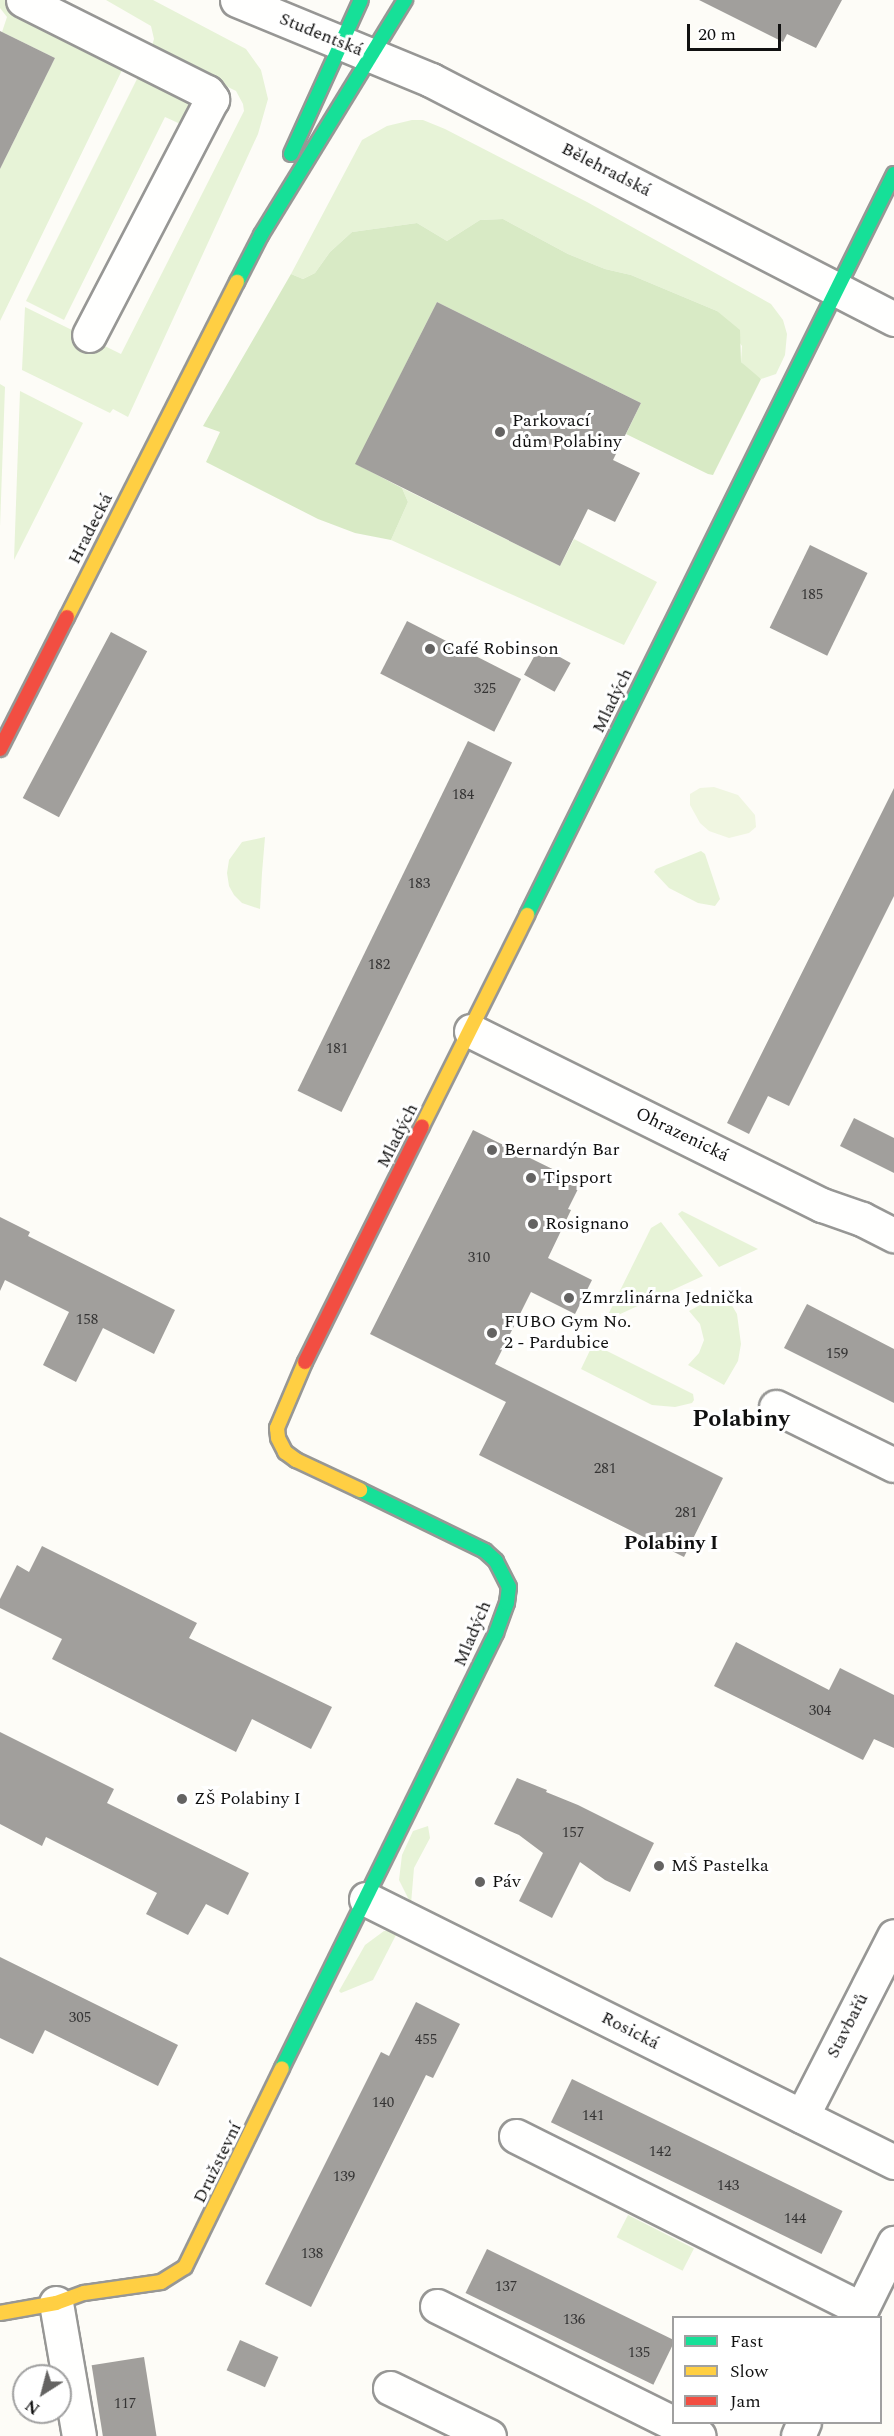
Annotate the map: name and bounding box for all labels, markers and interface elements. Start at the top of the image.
street label: Studentská [276,8,366,62]
scale bar [690,12,784,50]
text: 20 m [698,21,736,48]
street label: Bělehradská [558,138,654,202]
place label: Parkovací dům Polabiny [512,411,622,454]
marker: Parkovací dům Polabiny [493,425,507,439]
street label: Hradecká [64,490,118,568]
house number: 185 [801,586,823,604]
place label: Café Robinson [442,638,559,660]
marker: Café Robinson [423,642,437,656]
street label: Mladých [588,665,638,737]
house number: 325 [474,680,496,698]
house number: 184 [452,786,474,804]
house number: 183 [408,875,430,893]
house number: 182 [368,956,390,974]
house number: 181 [326,1040,348,1058]
street label: Mladých [373,1100,423,1172]
street label: Ohrazenická [632,1103,732,1167]
place label: Bernardýn Bar [504,1139,620,1161]
marker: Bernardýn Bar [485,1143,499,1157]
place label: Tipsport [543,1167,612,1189]
marker: Tipsport [524,1171,538,1185]
place label: Rosignano [545,1213,629,1235]
marker: Rosignano [526,1217,540,1231]
house number: 310 [468,1249,490,1267]
place label: Zmrzlinárna Jednička [581,1287,753,1309]
marker: Zmrzlinárna Jednička [562,1291,576,1305]
house number: 158 [76,1311,98,1329]
place label: FUBO Gym No. 2 - Pardubice [504,1312,631,1354]
marker: FUBO Gym No. 2 - Pardubice [485,1326,499,1340]
house number: 159 [826,1345,848,1363]
district label: Polabiny [692,1406,790,1434]
house number: 281 [594,1460,616,1478]
house number: 281 [675,1504,697,1522]
district label: Polabiny I [624,1531,718,1555]
street label: Mladých [450,1598,496,1670]
house number: 304 [809,1702,831,1720]
place label: ZŠ Polabiny I [194,1788,301,1810]
marker: ZŠ Polabiny I [175,1792,189,1806]
house number: 157 [562,1824,584,1842]
place label: MŠ Pastelka [671,1855,769,1877]
marker: MŠ Pastelka [652,1859,666,1873]
place label: Páv [492,1871,521,1893]
marker: Páv [473,1875,487,1889]
street label: Stavbařů [823,1990,873,2062]
street label: Rosická [597,2007,663,2055]
house number: 305 [69,2009,91,2027]
house number: 455 [415,2031,437,2049]
house number: 140 [372,2094,394,2112]
house number: 141 [582,2107,604,2125]
street label: Družstevní [189,2119,247,2207]
house number: 142 [649,2143,671,2161]
house number: 139 [333,2168,355,2186]
house number: 143 [717,2177,739,2195]
house number: 144 [784,2210,806,2228]
house number: 138 [301,2245,323,2263]
house number: 137 [495,2278,517,2296]
house number: 136 [563,2311,585,2329]
legend [672,2316,882,2424]
text: Fast [730,2328,763,2355]
house number: 135 [628,2344,650,2362]
text: Slow [730,2358,768,2385]
north arrow [12,2364,72,2424]
text: Jam [730,2388,761,2415]
text: N [20,2393,45,2420]
house number: 117 [114,2395,136,2413]

